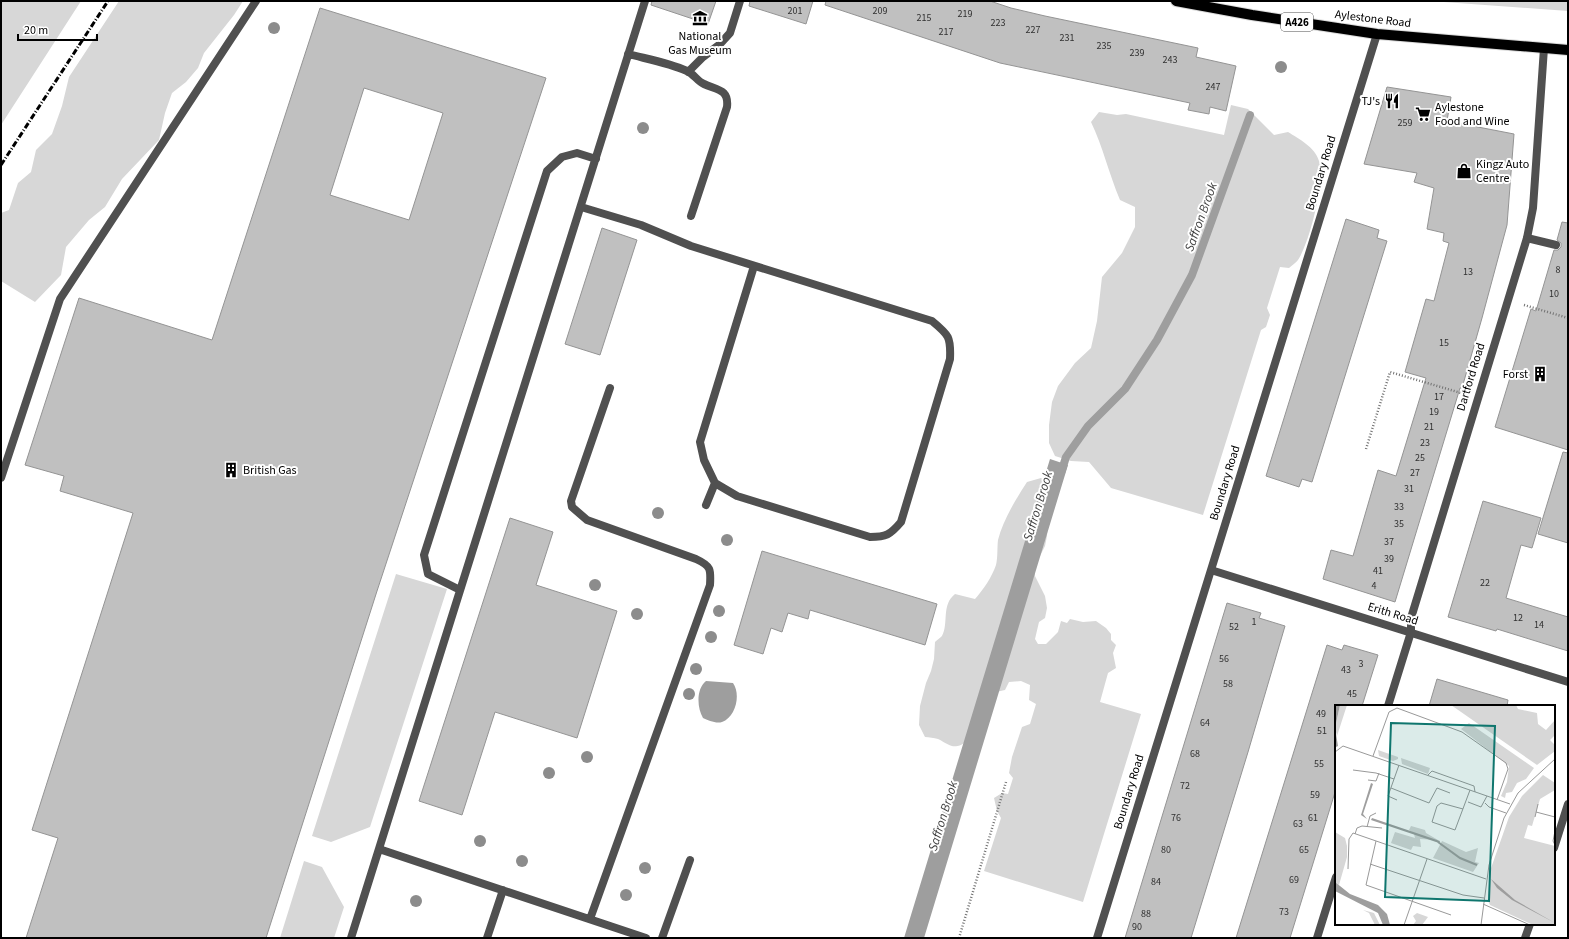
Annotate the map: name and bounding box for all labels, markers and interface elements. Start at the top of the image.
house number: 201 [788,4,802,18]
house number: 209 [873,4,887,18]
street label: Aylestone Road [1334,6,1412,32]
house number: 219 [958,7,972,21]
museum icon: National Gas Museum [691,9,709,27]
house number: 215 [917,11,931,25]
road number: A426 [1281,13,1313,31]
scale bar [18,16,97,42]
house number: 223 [991,16,1005,30]
text: 20 m [24,22,48,39]
house number: 227 [1026,23,1040,37]
house number: 217 [939,25,953,39]
place label: National Gas Museum [668,28,732,59]
house number: 231 [1060,31,1074,45]
house number: 235 [1097,39,1111,53]
house number: 239 [1130,46,1144,60]
house number: 243 [1163,53,1177,67]
house number: 247 [1206,80,1220,94]
restaurant icon: TJ's [1383,92,1401,110]
place label: TJ's [1362,93,1380,110]
place label: Aylestone Food and Wine [1435,99,1509,130]
supermarket icon: Aylestone Food and Wine [1414,105,1432,123]
house number: 259 [1398,116,1412,130]
street label: Boundary Road [1302,133,1340,213]
place label: Kingz Auto Centre [1476,156,1529,187]
shop icon: Kingz Auto Centre [1455,162,1473,180]
water label: Saffron Brook [1180,179,1222,254]
house number: 8 [1556,263,1561,277]
house number: 13 [1463,265,1473,279]
house number: 10 [1549,287,1559,301]
house number: 15 [1439,336,1449,350]
street label: Dartford Road [1453,341,1489,413]
building icon: Forst [1531,365,1549,383]
place label: Forst [1503,366,1528,383]
house number: 17 [1434,390,1444,404]
house number: 19 [1429,405,1439,419]
house number: 21 [1424,420,1434,434]
house number: 23 [1420,436,1430,450]
street label: Boundary Road [1206,443,1244,523]
house number: 25 [1415,451,1425,465]
building icon: British Gas [222,461,240,479]
place label: British Gas [243,462,297,479]
house number: 27 [1410,466,1420,480]
water label: Saffron Brook [1019,468,1057,543]
house number: 31 [1404,482,1414,496]
house number: 33 [1394,500,1404,514]
house number: 35 [1394,517,1404,531]
house number: 37 [1384,535,1394,549]
house number: 39 [1384,552,1394,566]
house number: 41 [1373,564,1383,578]
house number: 22 [1480,576,1490,590]
house number: 4 [1372,579,1377,593]
street label: Erith Road [1366,598,1420,630]
house number: 12 [1513,611,1523,625]
house number: 1 [1252,615,1257,629]
house number: 14 [1534,618,1544,632]
house number: 52 [1229,620,1239,634]
house number: 56 [1219,652,1229,666]
house number: 3 [1359,657,1364,671]
house number: 43 [1341,663,1351,677]
house number: 58 [1223,677,1233,691]
house number: 45 [1347,687,1357,701]
inset map [1335,705,1555,925]
house number: 49 [1316,707,1326,721]
house number: 64 [1200,716,1210,730]
house number: 51 [1317,724,1327,738]
house number: 68 [1190,747,1200,761]
street label: Boundary Road [1110,752,1148,832]
house number: 55 [1314,757,1324,771]
water label: Saffron Brook [924,778,962,853]
house number: 72 [1180,779,1190,793]
house number: 59 [1310,788,1320,802]
house number: 76 [1171,811,1181,825]
house number: 61 [1308,811,1318,825]
house number: 63 [1293,817,1303,831]
house number: 80 [1161,843,1171,857]
house number: 65 [1299,843,1309,857]
house number: 69 [1289,873,1299,887]
house number: 84 [1151,875,1161,889]
house number: 73 [1279,905,1289,919]
house number: 88 [1141,907,1151,921]
house number: 90 [1132,920,1142,934]

